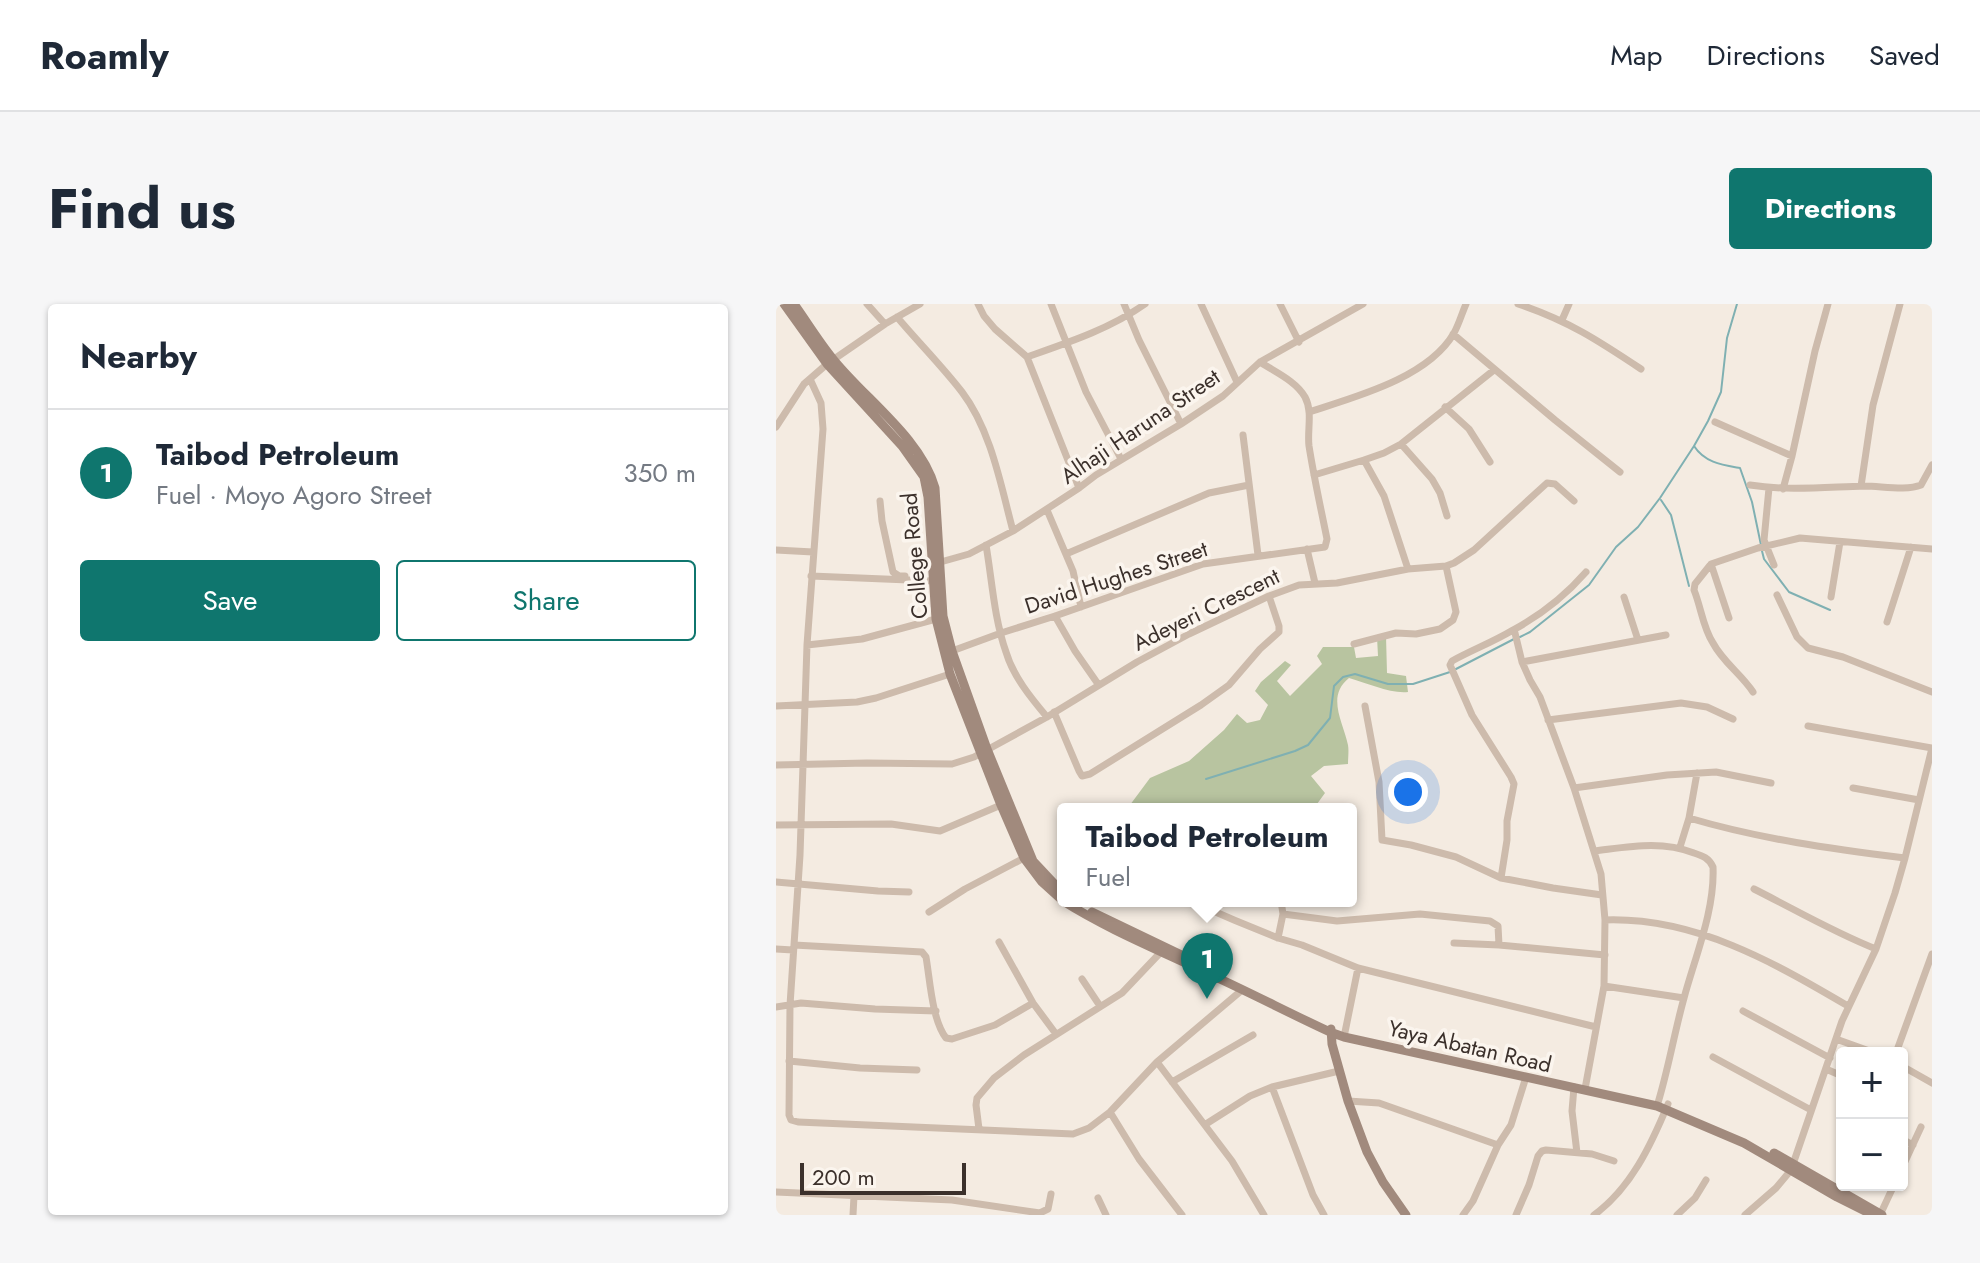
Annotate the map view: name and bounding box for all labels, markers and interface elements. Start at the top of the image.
text: Roamly [40,28,169,83]
text: Map [1610,35,1662,76]
text: Directions [1706,35,1825,76]
text: Saved [1869,35,1940,76]
text: Find us [48,168,236,249]
button: Directions [1729,168,1932,249]
text: Nearby [80,332,197,381]
street label: Alhaji Haruna Street [1054,360,1227,491]
text: Taibod Petroleum [156,433,399,476]
text: 1 [99,454,113,492]
text: 350 m [623,454,696,492]
text: Fuel · Moyo Agoro Street [156,476,432,514]
street label: College Road [893,492,935,620]
street label: David Hughes Street [1020,532,1212,622]
street label: Adeyeri Crescent [1127,559,1285,658]
button: Save [80,560,380,641]
button: Share [396,560,696,641]
your location [1388,772,1428,812]
popup [1057,803,1357,907]
text: Taibod Petroleum [1085,815,1329,858]
text: Fuel [1085,858,1131,896]
pin: 1 [1181,933,1233,999]
street label: Yaya Abatan Road [1385,1012,1555,1080]
map controls [1836,1047,1908,1191]
button: + [1836,1047,1908,1119]
button: − [1836,1119,1908,1191]
scale bar [800,1159,966,1195]
text: 200 m [812,1161,875,1193]

